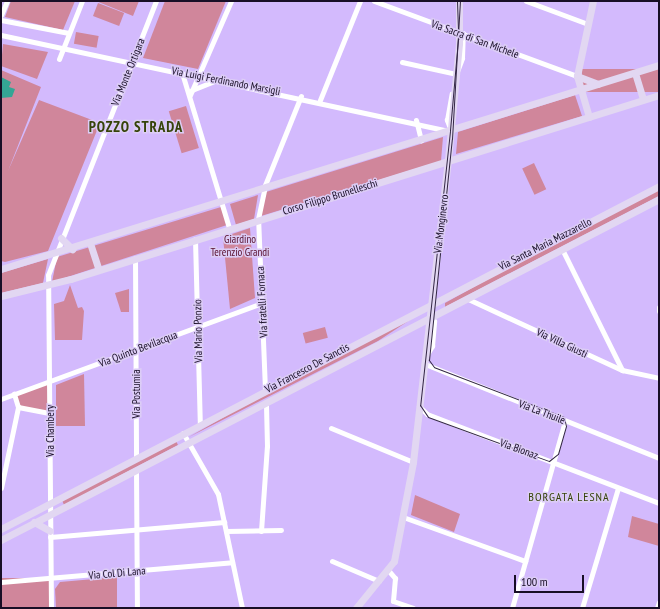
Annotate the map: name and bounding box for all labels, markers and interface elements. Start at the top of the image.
street label: Via Sacra di San Michele [429,17,521,61]
street label: Via Monte Ortigara [108,36,148,108]
street label: Via Luigi Ferdinando Marsigli [170,64,282,98]
district label: POZZO STRADA [89,118,183,136]
street label: Corso Filippo Brunelleschi [281,176,379,218]
street label: Via Monginevro [431,194,451,254]
street label: Via Santa Maria Mazzarello [496,215,594,273]
park label: Giardino Terenzio Grandi [211,233,269,259]
street label: Via fratelli Fornaca [254,266,270,338]
street label: Via Mario Ponzio [191,299,205,363]
street label: Via Villa Giusti [534,325,590,361]
street label: Via Quinto Bevilacqua [97,328,179,370]
street label: Via Francesco De Sanctis [263,340,351,396]
street label: Via Postumia [129,369,143,419]
street label: Via La Thuile [517,397,567,427]
street label: Via Chambery [43,405,57,457]
street label: Via Bionaz [498,436,540,462]
district label: BORGATA LESNA [528,490,610,504]
street label: Via Col Di Lana [88,564,146,582]
scale bar [516,567,586,593]
text: 100 m [521,574,548,589]

